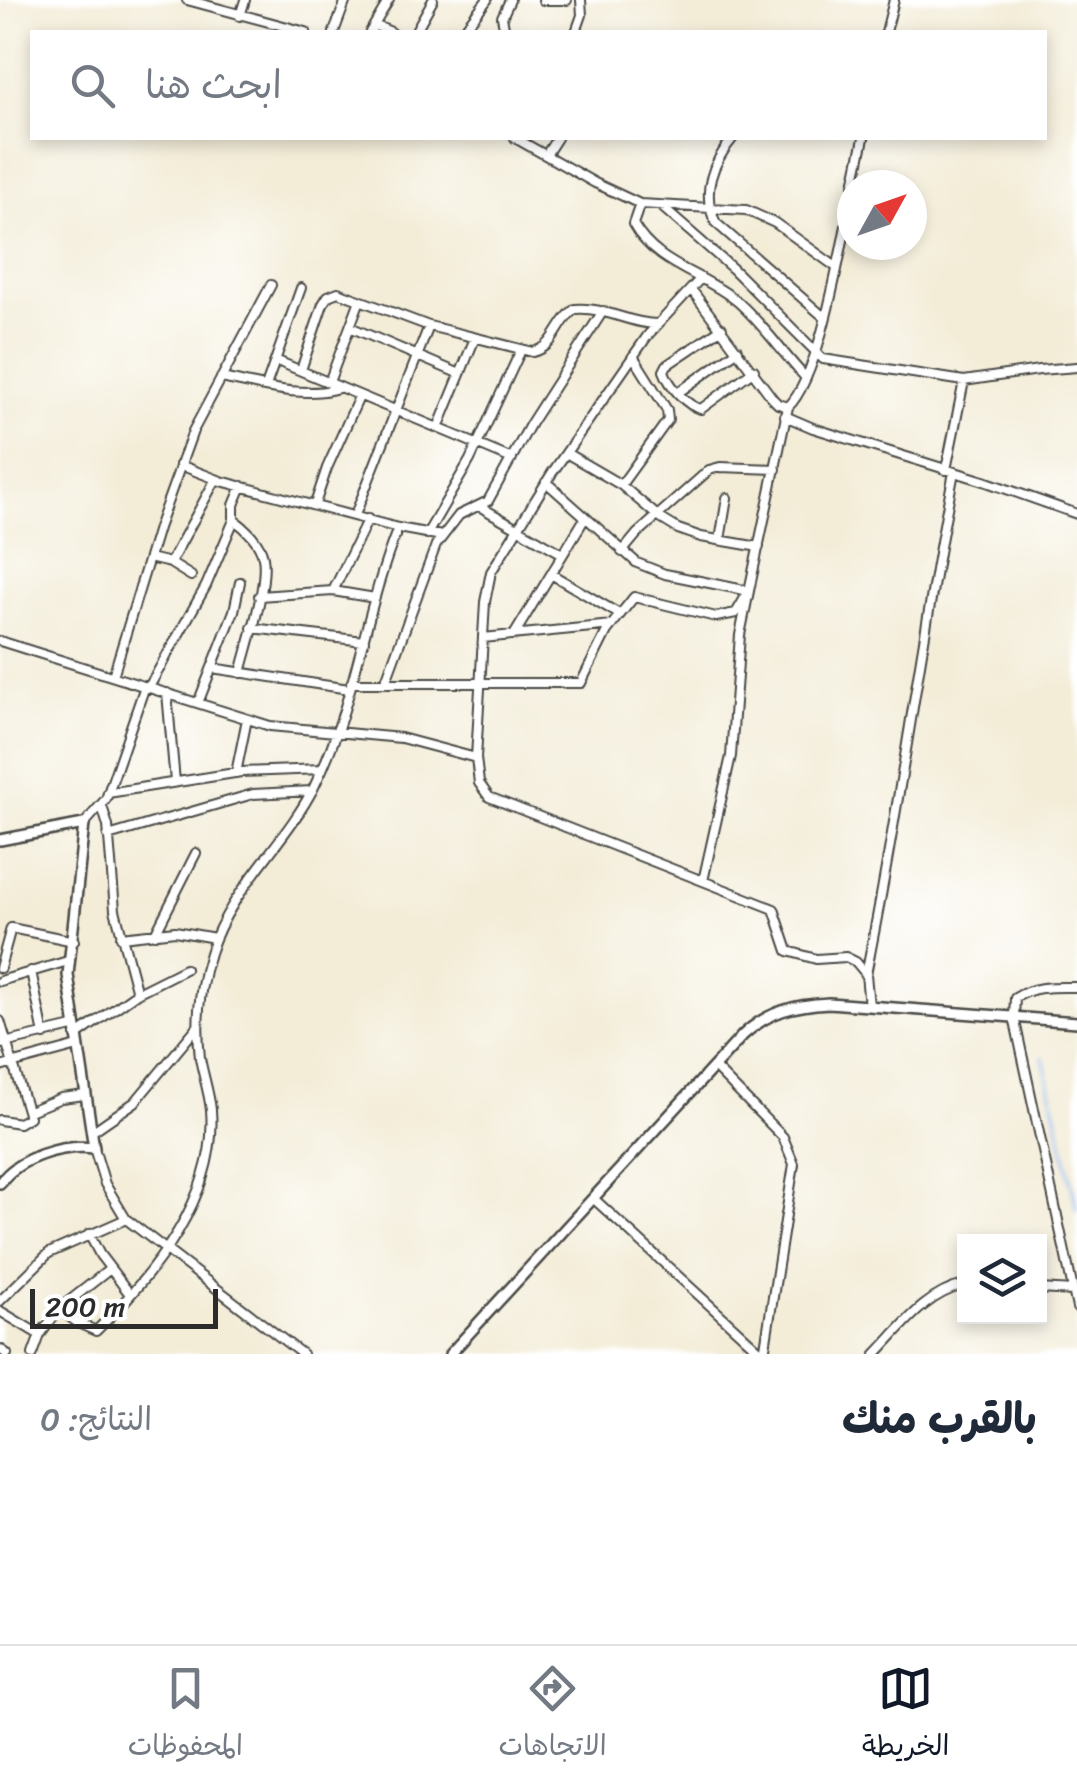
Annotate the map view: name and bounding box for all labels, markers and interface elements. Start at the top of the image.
search box [30,30,1047,140]
text: ابحث هنا [145,52,282,119]
icon: search [65,58,120,113]
north arrow [837,170,927,260]
map controls [957,1234,1047,1324]
button: layers [957,1234,1047,1324]
text: 200 m [45,1282,125,1331]
scale bar [30,1284,218,1328]
text: بالقرب منك [842,1382,1037,1456]
text: النتائج: 0 [40,1391,152,1448]
tab: المحفوظات [128,1661,243,1770]
tab: الاتجاهات [498,1661,607,1770]
tab: الخريطة [862,1661,949,1770]

